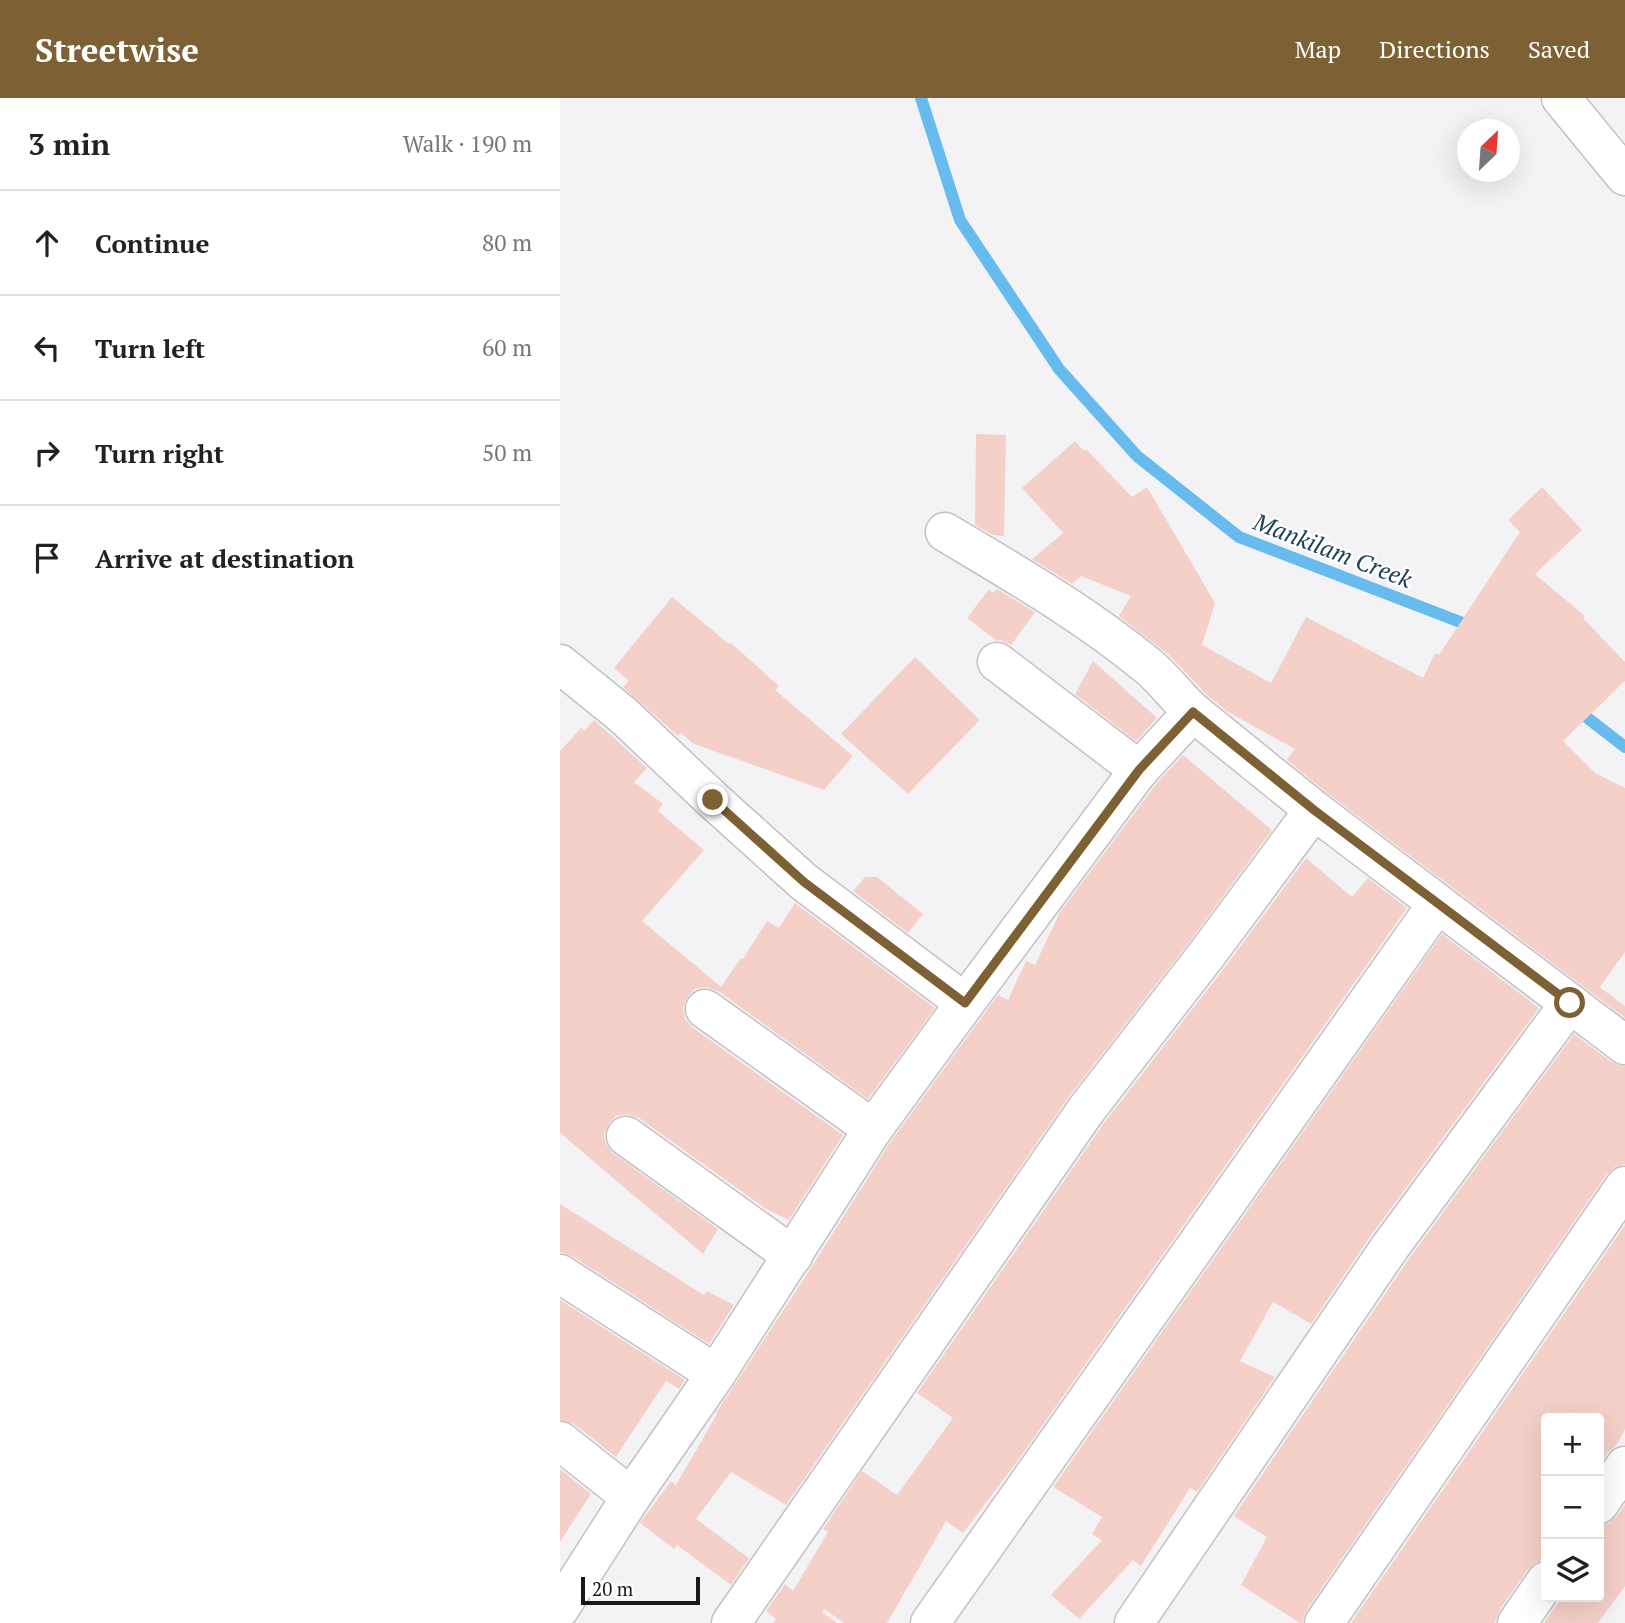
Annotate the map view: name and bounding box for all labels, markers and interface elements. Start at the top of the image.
text: Streetwise [35,28,199,71]
text: Map [1295,33,1341,65]
text: Directions [1379,33,1490,65]
text: Saved [1528,33,1590,65]
north arrow [1457,119,1520,182]
text: 3 min [28,124,110,164]
text: Walk · 190 m [403,128,532,159]
icon: ahead [28,224,66,262]
text: Continue [95,226,209,260]
text: 80 m [482,227,532,258]
icon: left [28,329,66,367]
text: Turn left [95,331,205,365]
text: 60 m [482,332,532,363]
icon: right [28,434,66,472]
text: Turn right [95,436,224,470]
text: 50 m [482,437,532,468]
water label: Mankilam Creek [1248,505,1417,595]
icon: arrive [28,539,66,577]
text: Arrive at destination [95,541,354,575]
route end [697,784,728,815]
route start [1554,987,1585,1018]
map controls [1541,1413,1604,1602]
button: + [1541,1413,1604,1476]
button: − [1541,1476,1604,1539]
button: layers [1541,1539,1604,1602]
scale bar [581,1574,700,1606]
text: 20 m [592,1576,633,1601]

